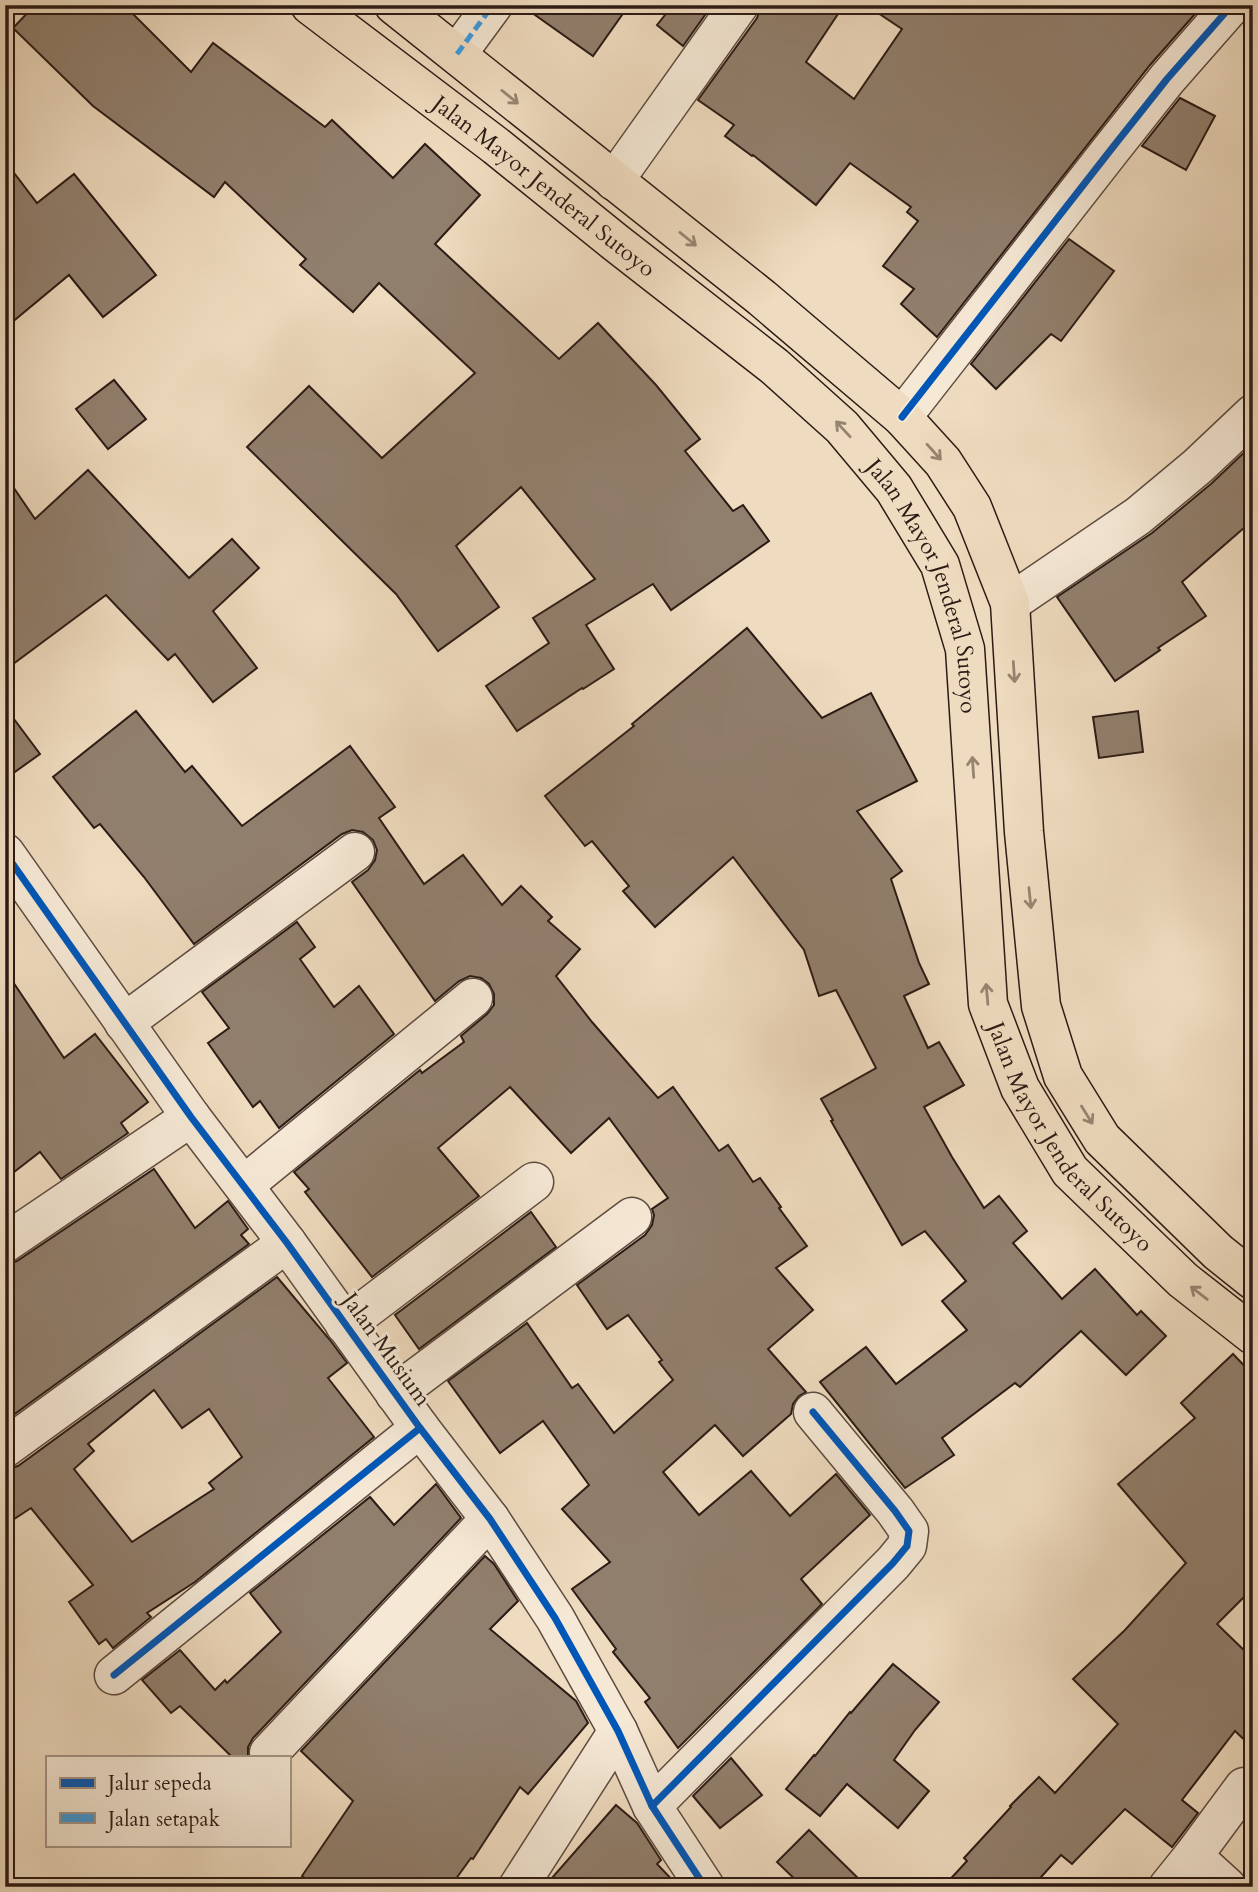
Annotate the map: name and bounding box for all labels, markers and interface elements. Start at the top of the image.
street label: Jalan Mayor Jenderal Sutoyo [424,87,662,284]
one-way arrow [501,89,519,104]
one-way arrow [678,231,696,247]
one-way arrow [834,420,851,437]
one-way arrow [925,443,942,460]
street label: Jalan Mayor Jenderal Sutoyo [857,450,984,714]
one-way arrow [1008,660,1021,682]
one-way arrow [966,756,979,779]
one-way arrow [1024,887,1037,909]
one-way arrow [981,984,994,1006]
street label: Jalan Mayor Jenderal Sutoyo [979,1015,1160,1259]
one-way arrow [1080,1105,1094,1125]
street label: Jalan Musium [333,1284,439,1413]
one-way arrow [1191,1286,1209,1301]
legend [46,1756,290,1846]
text: Jalur sepeda [105,1769,212,1798]
text: Jalan setapak [105,1805,221,1834]

